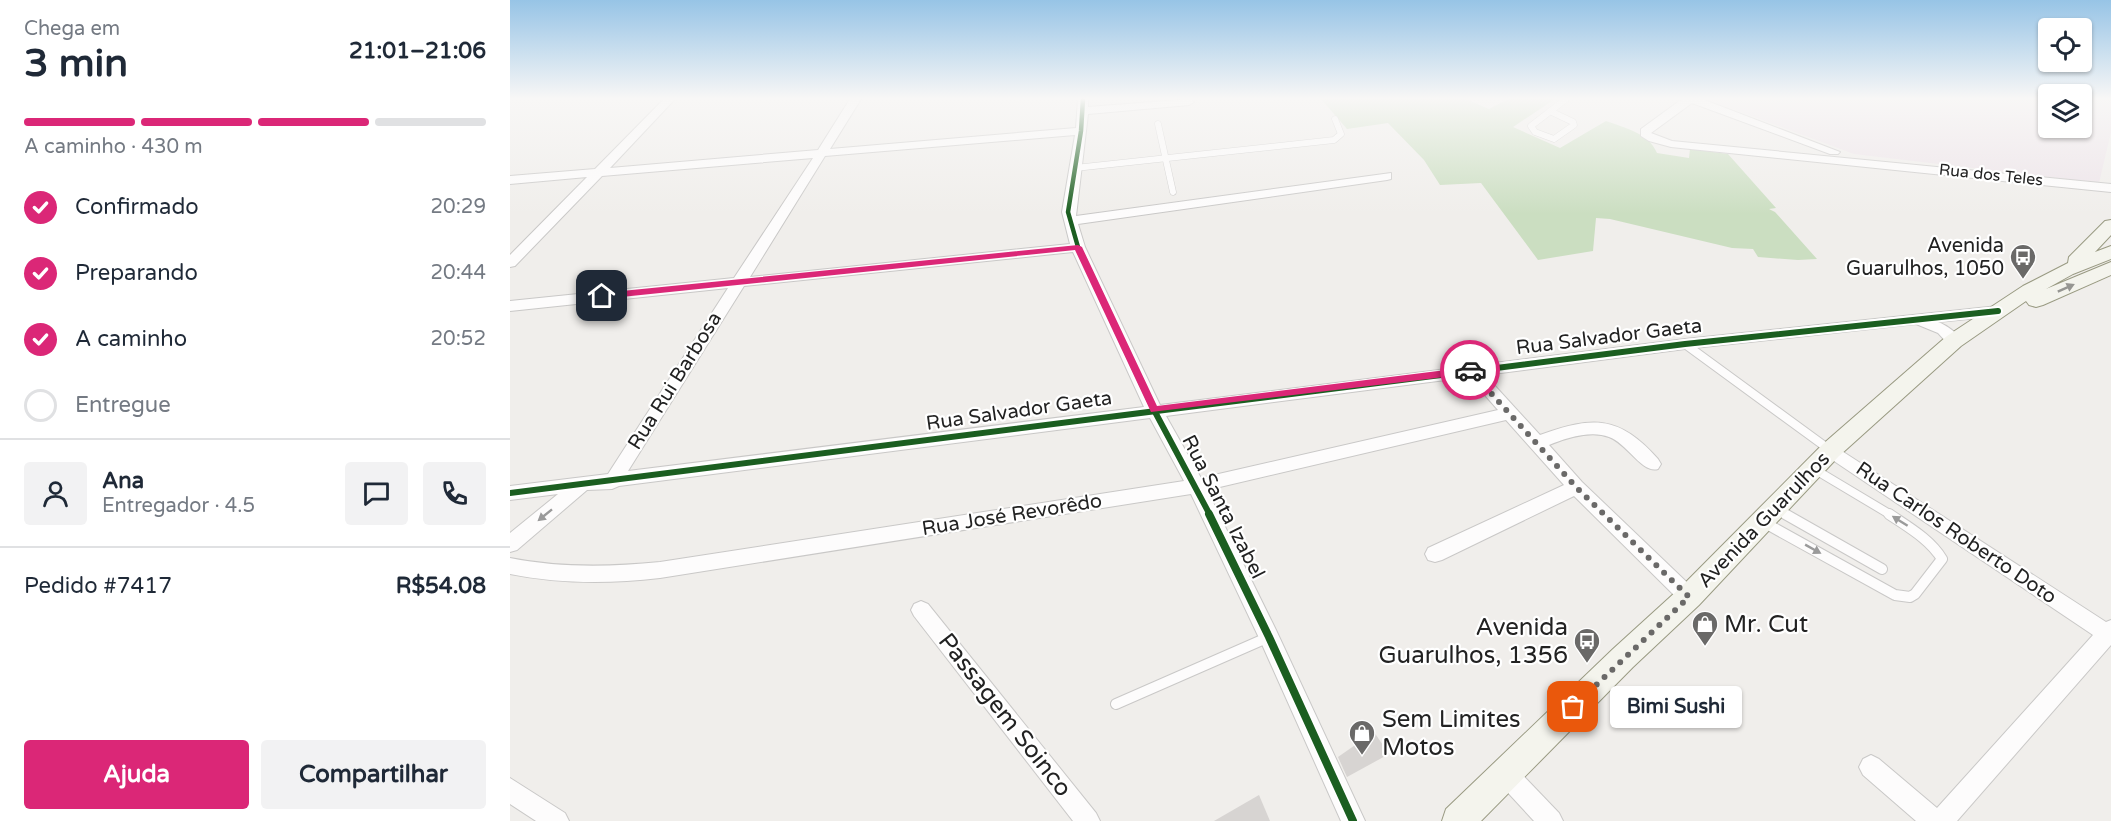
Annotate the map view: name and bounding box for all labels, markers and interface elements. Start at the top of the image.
text: Chega em [24,17,120,41]
map controls [2038,18,2092,138]
button: locate [2038,18,2092,72]
text: 21:01–21:06 [349,38,486,64]
text: 3 min [24,40,128,87]
button: layers [2038,84,2092,138]
text: A caminho · 430 m [24,135,203,159]
street label: Rua dos Teles [1938,160,2044,190]
icon: check [24,191,57,224]
text: Confirmado [75,194,199,220]
text: 20:29 [431,195,486,219]
place label: Avenida Guarulhos, 1050 [1846,234,2004,281]
bus stop icon: Avenida Guarulhos, 1050 [2008,242,2038,280]
icon: check [24,257,57,290]
text: Preparando [75,260,198,286]
text: 20:44 [431,261,486,285]
pin [576,270,627,321]
icon: home [585,279,618,312]
one-way arrow [2058,283,2076,293]
street label: Rua Rui Barbosa [623,308,727,454]
street label: Rua Salvador Gaeta [1515,314,1703,360]
icon: check [24,323,57,356]
text: A caminho [75,326,187,352]
text: 20:52 [431,327,486,351]
courier [1440,340,1500,400]
icon: car [1454,354,1487,387]
street label: Rua Salvador Gaeta [925,386,1113,436]
text: Entregue [75,392,171,418]
street label: Rua Santa Izabel [1176,431,1270,583]
street label: Avenida Guarulhos [1693,447,1835,593]
street label: Rua Carlos Roberto Doto [1851,457,2061,609]
button: person [24,462,87,525]
button: chat [345,462,408,525]
button: phone [423,462,486,525]
text: Ana [102,468,144,494]
street label: Rua José Revorêdo [920,489,1104,541]
text: Entregador · 4.5 [102,494,255,518]
one-way arrow [537,508,553,521]
one-way arrow [1892,516,1908,527]
one-way arrow [1805,544,1822,554]
text: Pedido #7417 [24,573,172,599]
text: R$54.08 [396,573,486,599]
shop icon: Mr. Cut [1690,609,1720,647]
place label: Mr. Cut [1724,610,1808,639]
place label: Avenida Guarulhos, 1356 [1378,613,1568,670]
bus stop icon: Avenida Guarulhos, 1356 [1572,626,1602,664]
street label: Passagem Soinco [932,627,1078,803]
pin [1547,681,1598,732]
callout: Bimi Sushi [1609,686,1741,728]
icon: bag [1556,690,1589,723]
text: Bimi Sushi [1627,695,1725,719]
place label: Sem Limites Motos [1382,705,1521,762]
shop icon: Sem Limites Motos [1347,718,1377,756]
button: Ajuda [24,740,249,809]
button: Compartilhar [261,740,486,809]

